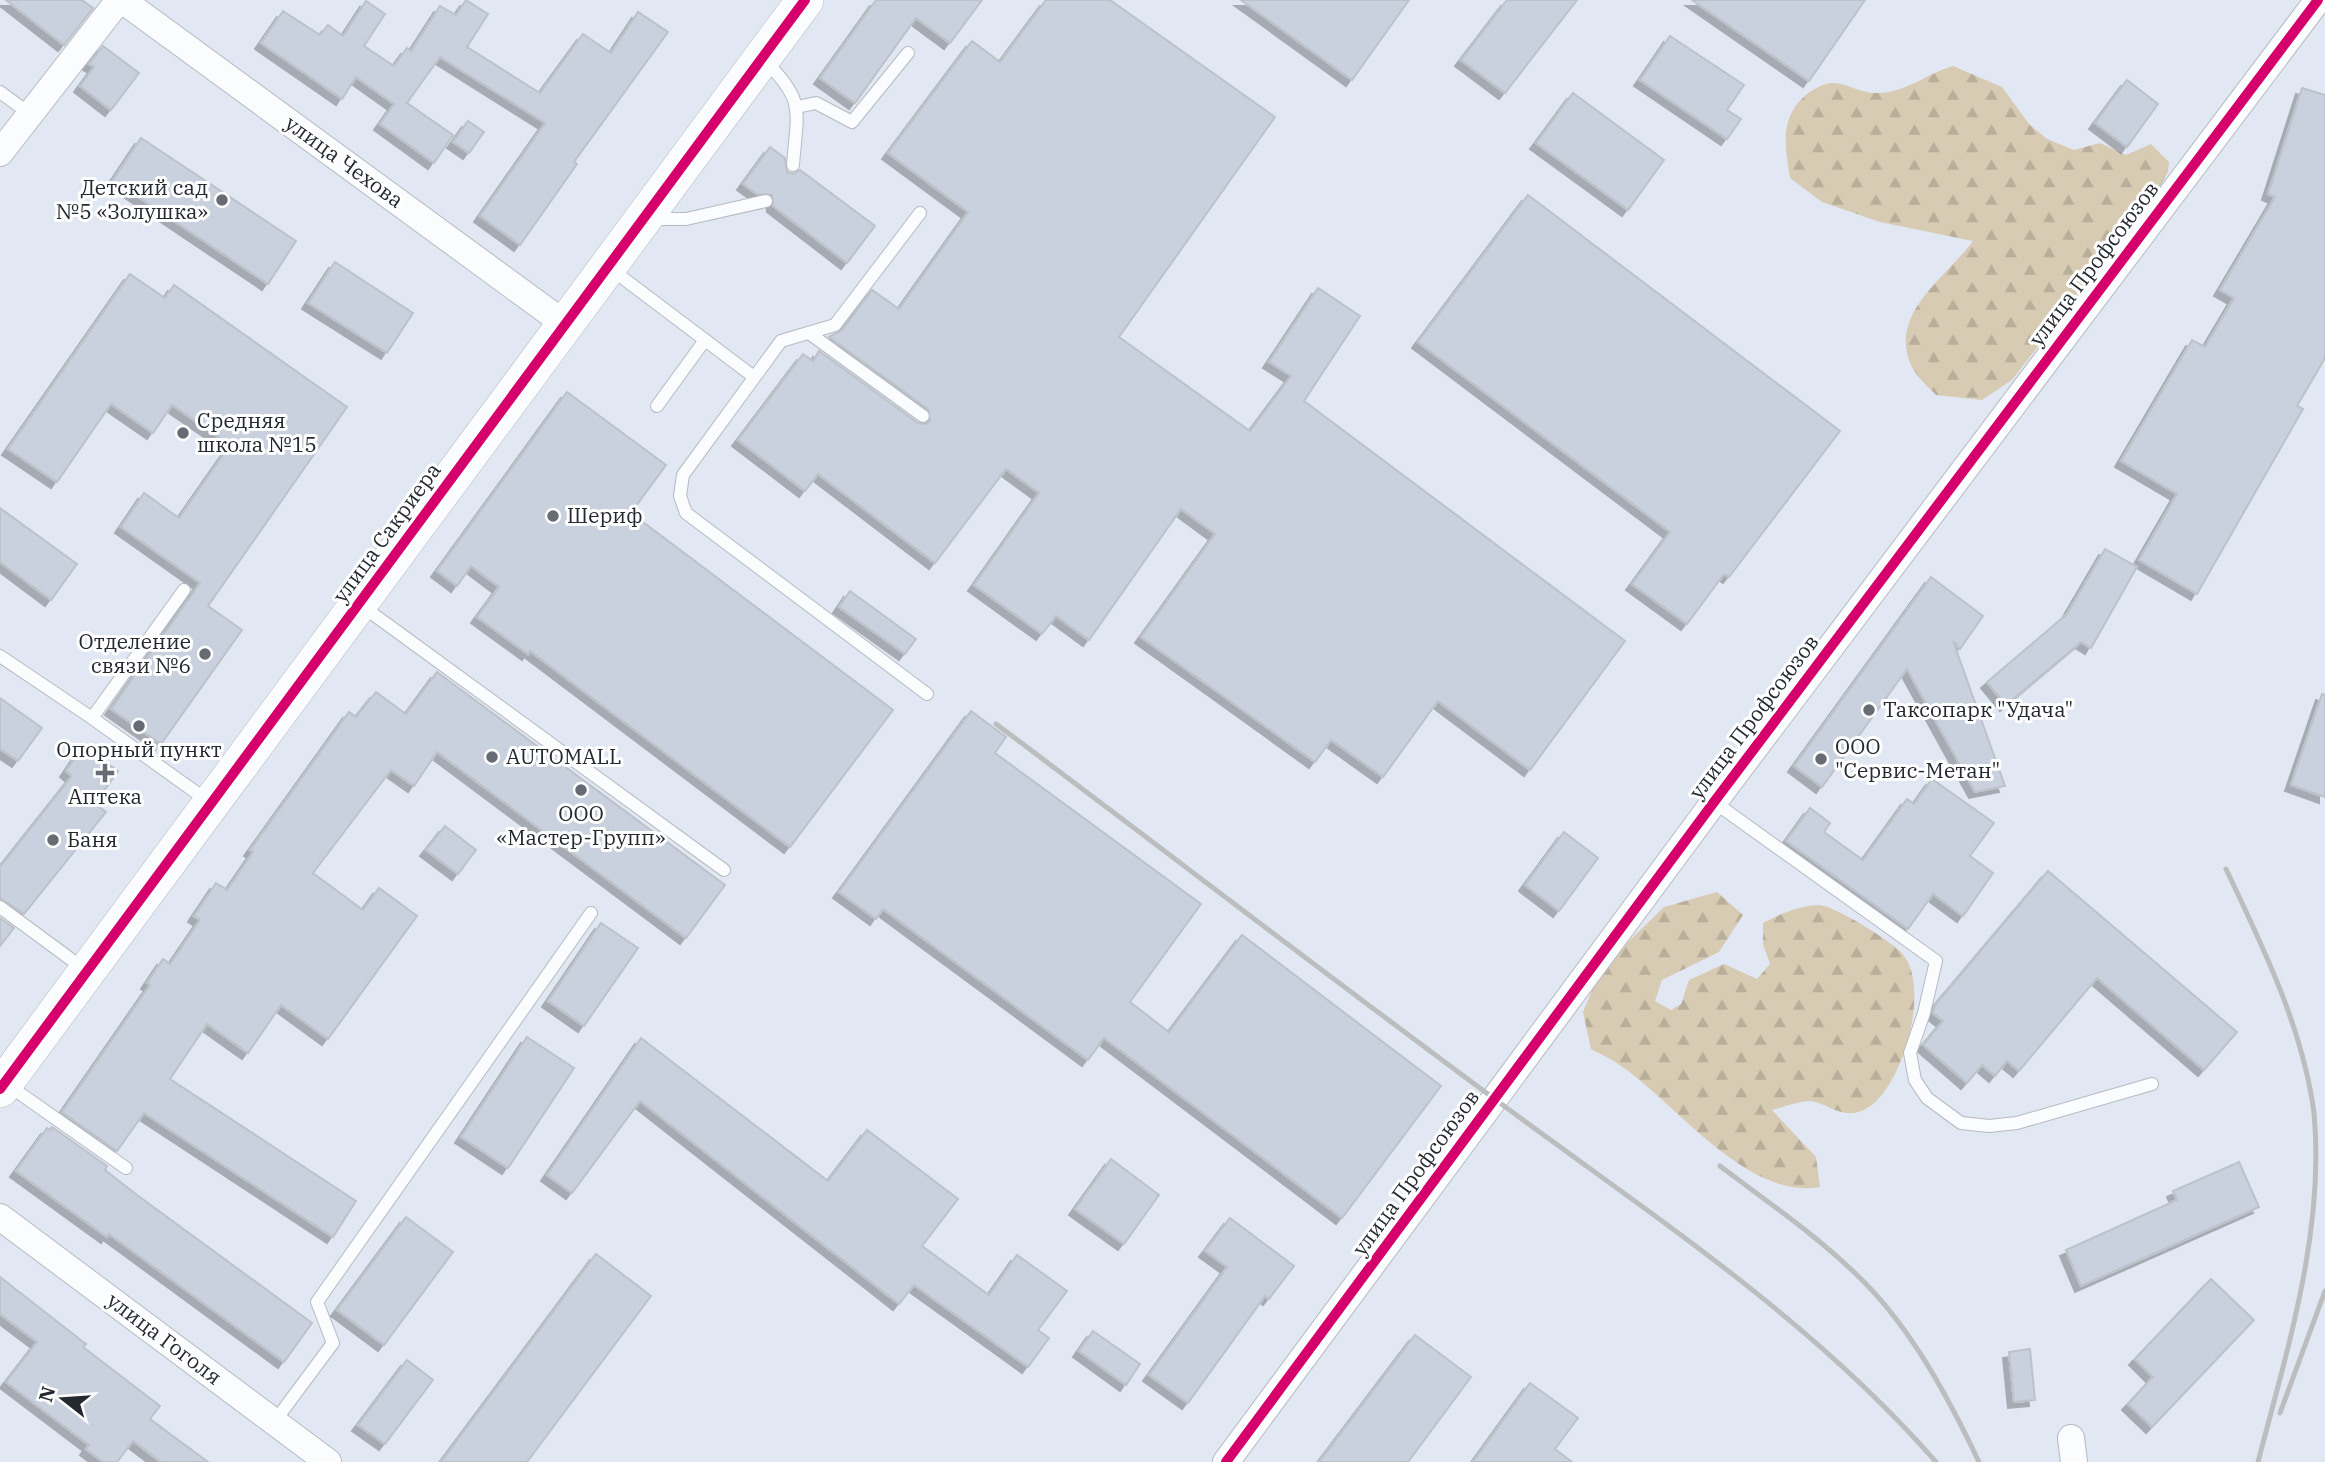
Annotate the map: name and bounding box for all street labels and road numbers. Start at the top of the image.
street label: улица Чехова [280,109,409,214]
street label: улица Профсоюзов [2022,176,2164,351]
street label: улица Сакриера [326,457,447,608]
street label: улица Профсоюзов [1682,629,1824,804]
street label: улица Профсоюзов [1345,1084,1485,1261]
street label: улица Гоголя [102,1286,228,1390]

